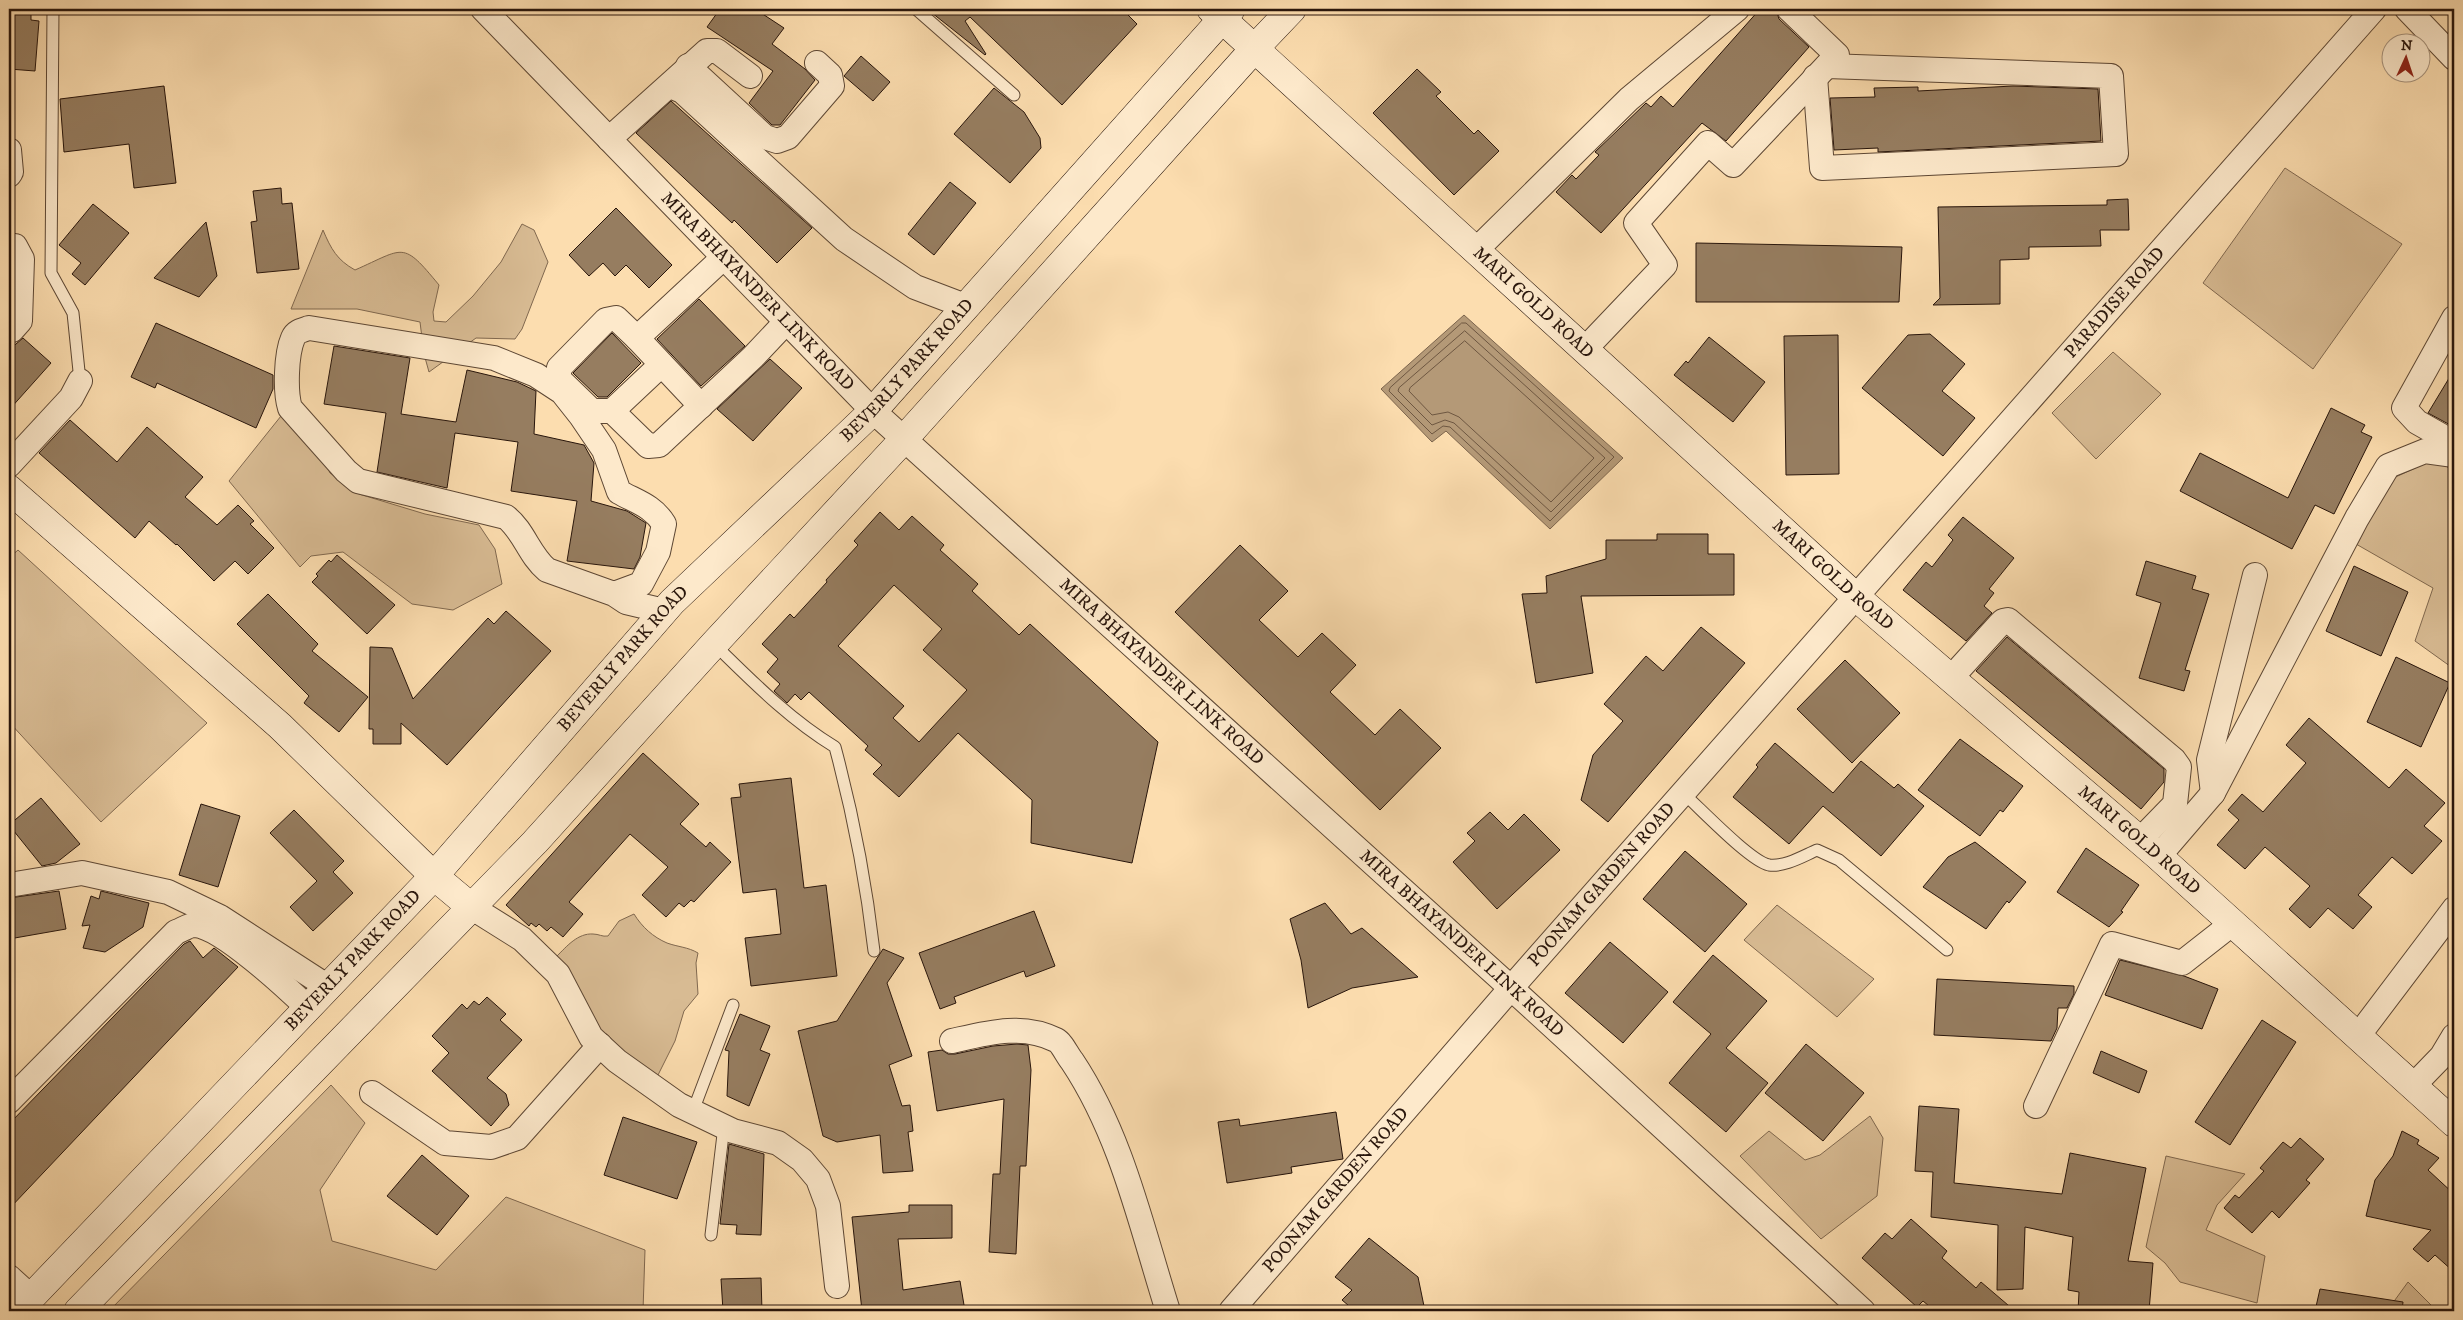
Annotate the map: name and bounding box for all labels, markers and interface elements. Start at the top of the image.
north arrow [2380,32,2430,82]
text: N [2400,37,2413,55]
street label: MIRA BHAYANDER LINK ROAD [656,188,859,396]
street label: MARI GOLD ROAD [1468,242,1598,363]
street label: PARADISE ROAD [2060,243,2170,363]
street label: BEVERLY PARK ROAD [836,294,979,447]
street label: MARI GOLD ROAD [1767,515,1898,635]
street label: MIRA BHAYANDER LINK ROAD [1054,574,1268,770]
street label: BEVERLY PARK ROAD [553,581,693,736]
street label: MARI GOLD ROAD [2073,781,2205,900]
street label: POONAM GARDEN ROAD [1524,798,1680,972]
street label: MIRA BHAYANDER LINK ROAD [1355,845,1569,1042]
street label: BEVERLY PARK ROAD [281,885,426,1036]
street label: POONAM GARDEN ROAD [1258,1103,1414,1277]

